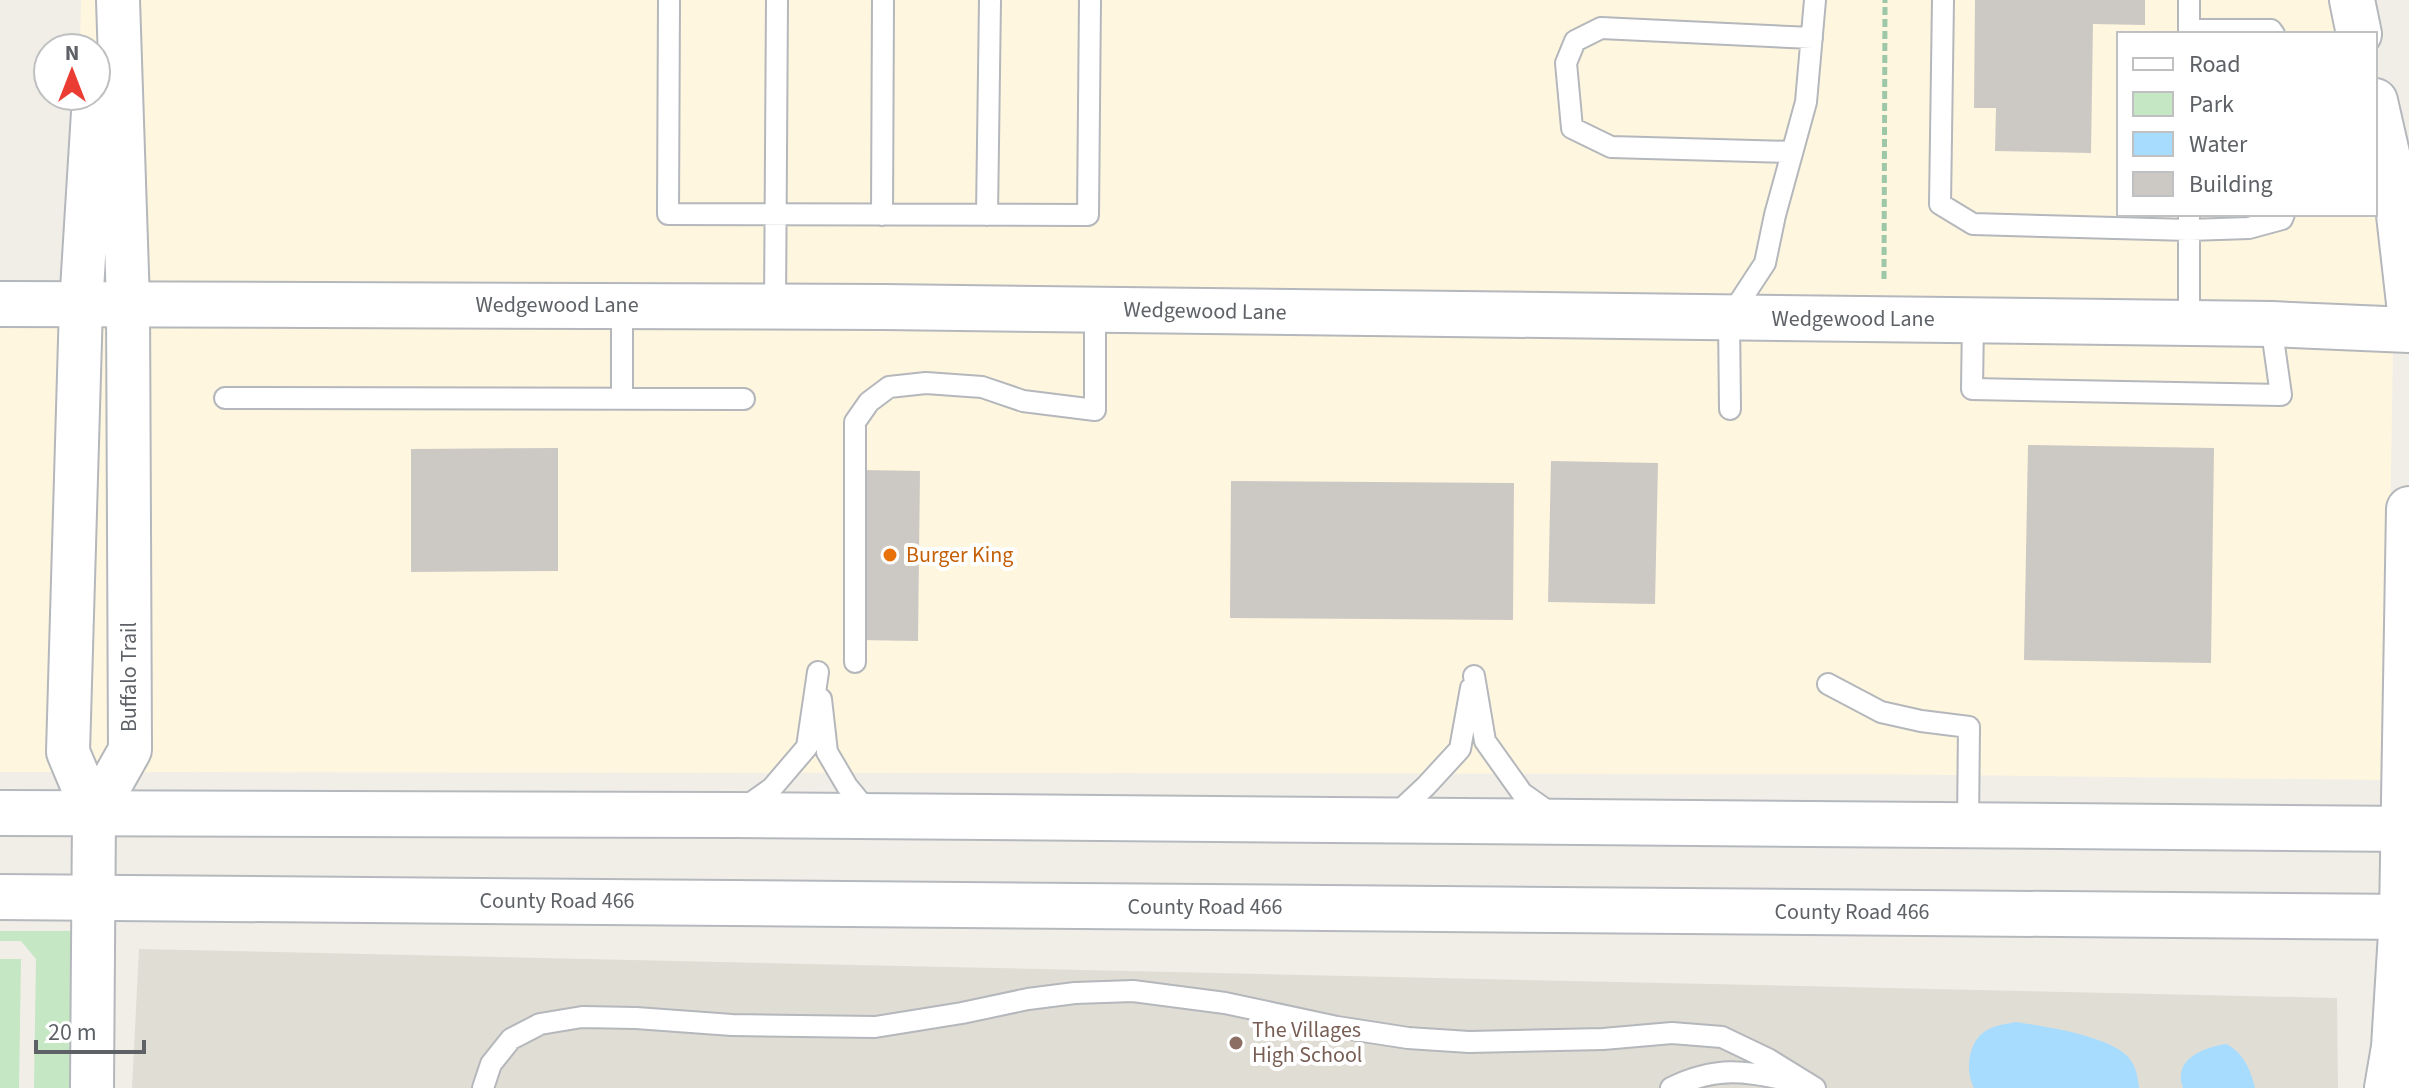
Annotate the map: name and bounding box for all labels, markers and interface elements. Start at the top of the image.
north arrow [32,32,112,112]
legend [2117,32,2377,216]
text: N [65,37,79,69]
text: Road [2189,47,2241,82]
text: Park [2189,87,2234,122]
text: Water [2189,127,2248,162]
text: Building [2189,167,2273,202]
street label: Wedgewood Lane [475,289,639,321]
street label: Wedgewood Lane [1123,294,1287,328]
street label: Wedgewood Lane [1771,303,1935,335]
place label: Burger King [906,539,1013,571]
marker: Burger King [881,546,899,564]
street label: Buffalo Trail [113,622,145,732]
street label: County Road 466 [479,885,635,917]
street label: County Road 466 [1127,891,1283,923]
street label: County Road 466 [1774,896,1930,928]
scale bar [36,1004,144,1054]
place label: The Villages High School [1252,1014,1362,1071]
text: 20 m [48,1015,97,1050]
marker: The Villages High School [1227,1034,1245,1052]

